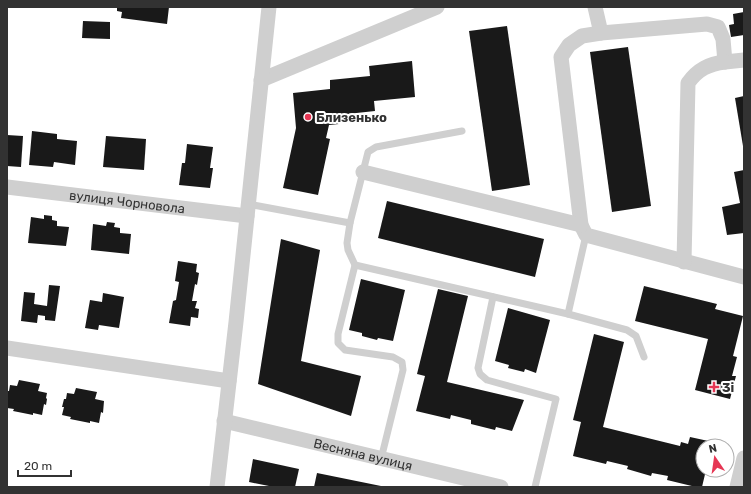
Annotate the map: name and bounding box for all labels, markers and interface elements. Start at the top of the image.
place label: Близенько [316,110,387,125]
marker: Близенько [303,112,313,122]
street label: вулиця Чорновола [68,188,186,216]
place label: 3і [722,380,734,395]
marker: 3і [709,382,719,392]
street label: Весняна вулиця [312,436,414,474]
north arrow [695,438,735,478]
text: N [708,442,718,456]
scale bar [18,452,71,478]
text: 20 m [24,459,52,473]

